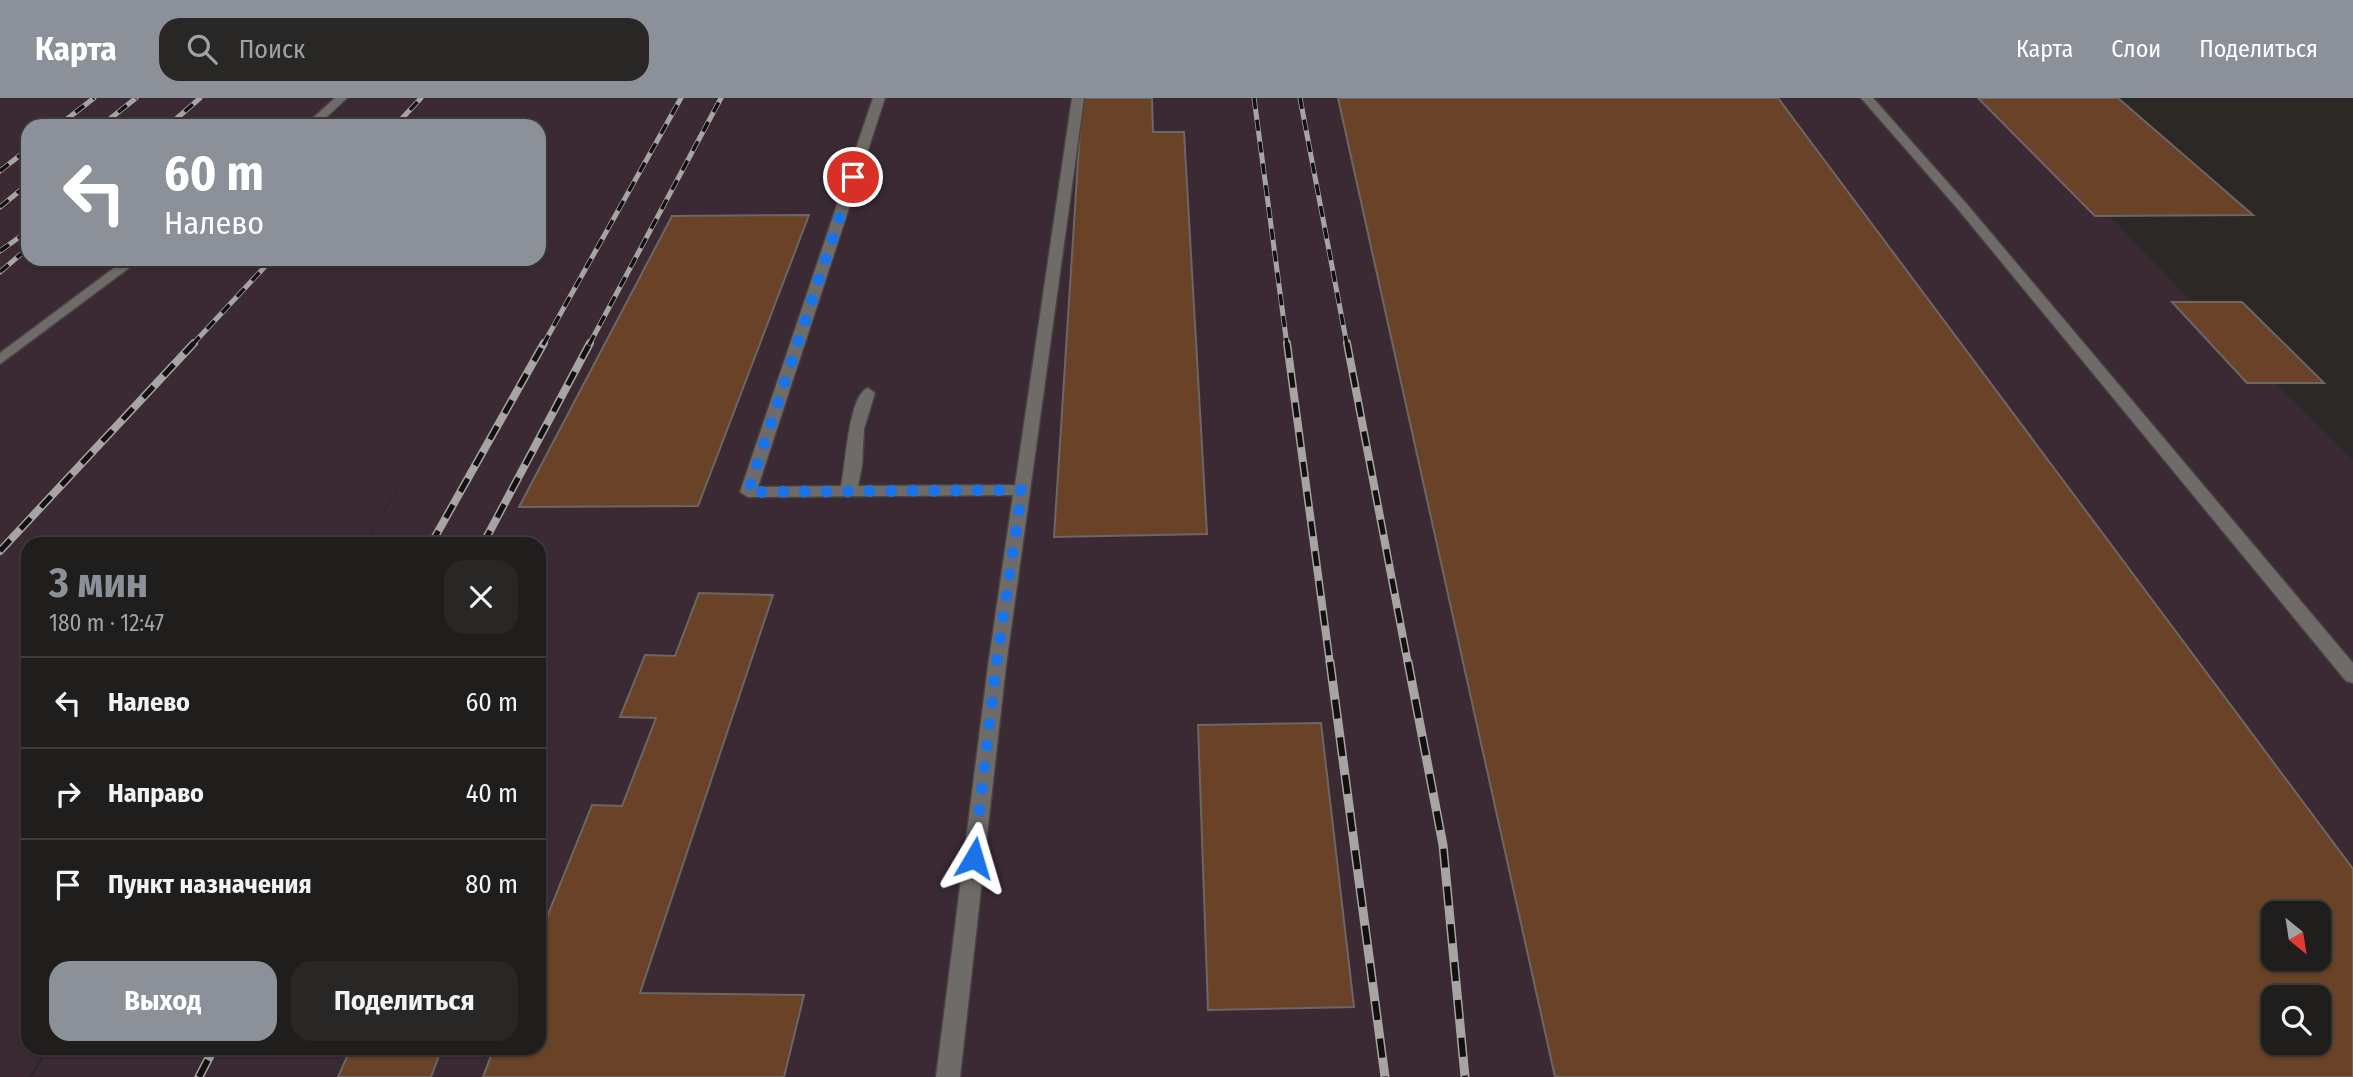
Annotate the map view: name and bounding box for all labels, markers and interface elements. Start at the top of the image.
search box [159,18,649,81]
text: Карта [35,29,117,69]
icon: search [183,30,221,68]
text: Поиск [239,34,305,65]
text: Карта [2016,35,2073,63]
text: Слои [2111,35,2161,63]
text: Поделиться [2199,35,2318,63]
text: 60 m [164,144,264,203]
icon: left [49,147,140,238]
pin [823,147,883,207]
icon: arrive [834,158,872,196]
text: Налево [164,204,264,242]
text: 3 мин [49,558,148,608]
button: close [444,560,518,634]
text: 180 m · 12:47 [49,609,164,637]
icon: left [49,684,87,722]
text: Налево [108,687,190,718]
text: 60 m [465,687,518,718]
icon: right [49,775,87,813]
text: Направо [108,778,204,809]
text: 40 m [466,778,518,809]
position arrow [937,821,1011,895]
icon: arrive [49,866,87,904]
text: Пункт назначения [108,869,312,900]
text: 80 m [465,869,518,900]
north arrow [2261,901,2331,971]
map controls [2261,901,2331,1055]
button: Выход [49,961,277,1041]
button: Поделиться [291,961,518,1041]
button: search [2261,985,2331,1055]

